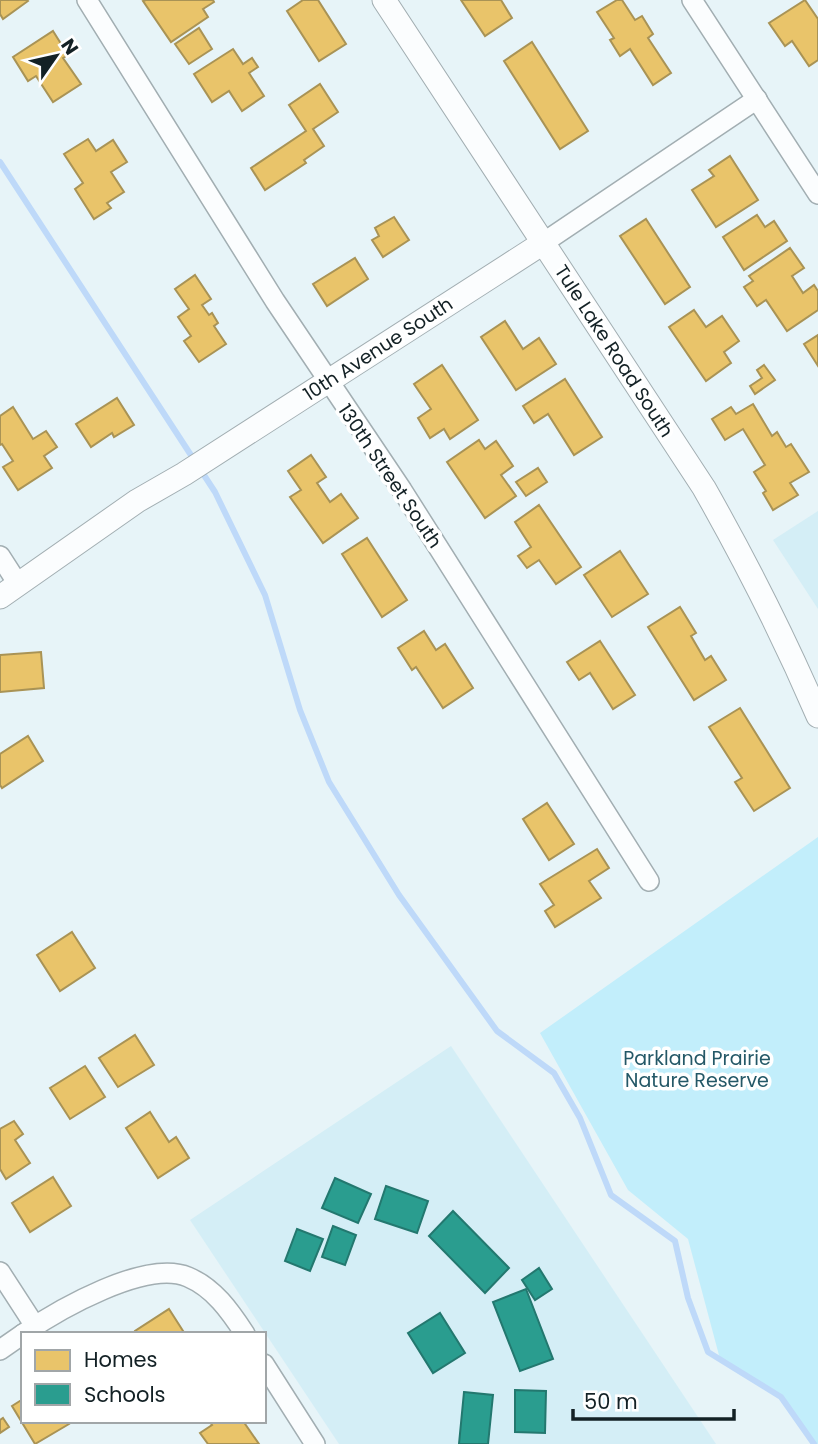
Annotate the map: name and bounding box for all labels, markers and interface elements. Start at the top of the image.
north arrow [21,21,91,91]
text: N [54,33,85,60]
street label: Tule Lake Road South [548,259,680,443]
street label: 10th Avenue South [298,291,458,407]
street label: 130th Street South [332,399,448,553]
park label: Parkland Prairie Nature Reserve [623,1045,771,1094]
legend [21,1332,266,1423]
text: Homes [84,1345,158,1374]
scale bar [573,1378,734,1422]
text: Schools [84,1380,166,1409]
text: 50 m [584,1387,638,1416]

